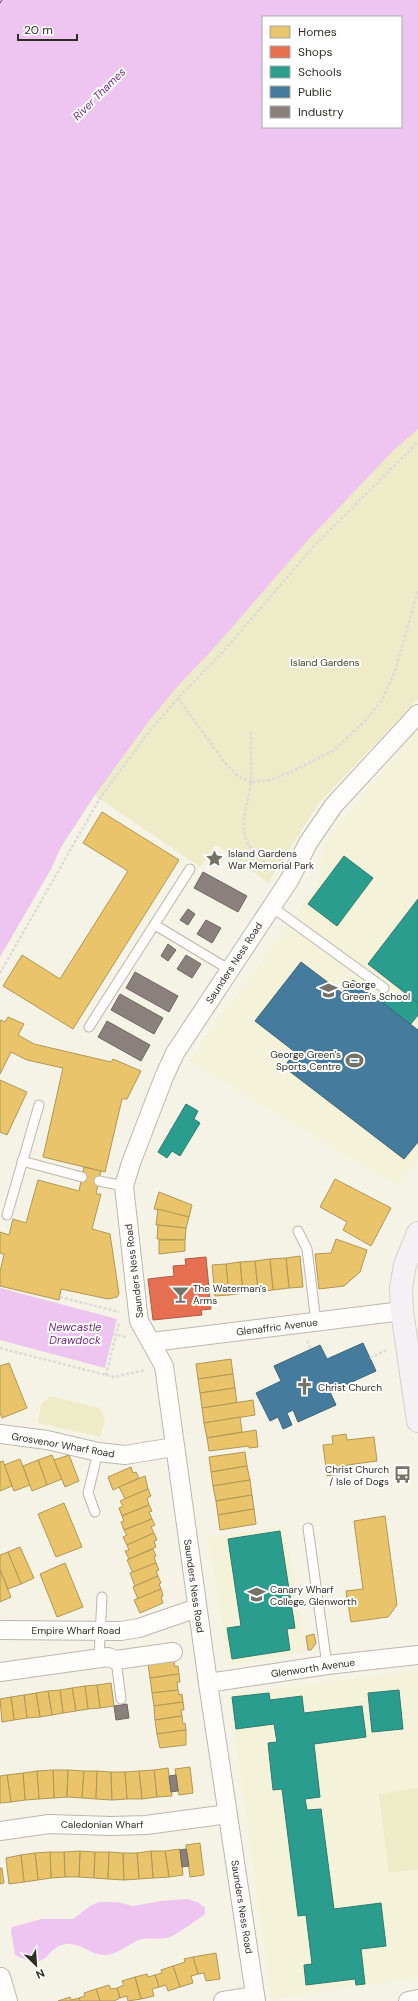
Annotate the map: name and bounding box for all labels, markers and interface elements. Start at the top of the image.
scale bar [18,16,77,42]
legend [262,16,402,128]
text: 20 m [24,22,53,38]
text: Homes [298,24,337,40]
text: Shops [298,44,333,60]
text: Schools [298,64,342,80]
water label: River Thames [70,65,128,123]
text: Public [298,84,332,100]
text: Industry [298,104,344,120]
park label: Island Gardens [291,656,359,669]
place label: Island Gardens War Memorial Park [228,847,314,872]
place icon: Island Gardens War Memorial Park [205,849,225,869]
street label: Saunders Ness Road [203,920,265,1006]
place label: George Green's School [342,978,410,1003]
school or university icon: George Green's School [319,980,339,1000]
place label: George Green's Sports Centre [270,1048,341,1073]
sports icon: George Green's Sports Centre [344,1050,364,1070]
street label: Saunders Ness Road [122,1223,146,1319]
place label: The Waterman's Arms [193,1282,267,1307]
bar icon: The Waterman's Arms [170,1284,190,1304]
street label: Glenaffric Avenue [236,1316,319,1338]
water label: Newcastle Drawdock [49,1320,101,1347]
church icon: Christ Church [295,1377,315,1397]
place label: Christ Church [318,1381,382,1394]
street label: Grosvenor Wharf Road [10,1430,116,1460]
place label: Christ Church / Isle of Dogs [325,1463,389,1488]
bus stop icon: Christ Church / Isle of Dogs [392,1465,412,1485]
street label: Saunders Ness Road [181,1538,207,1634]
place label: Canary Wharf College, Glenworth [270,1583,357,1608]
school or university icon: Canary Wharf College, Glenworth [247,1585,267,1605]
street label: Empire Wharf Road [32,1624,120,1637]
street label: Glenworth Avenue [270,1656,356,1680]
street label: Caledonian Wharf [61,1818,144,1831]
street label: Saunders Ness Road [228,1859,256,1955]
north arrow [16,1945,56,1985]
text: N [34,1966,47,1982]

